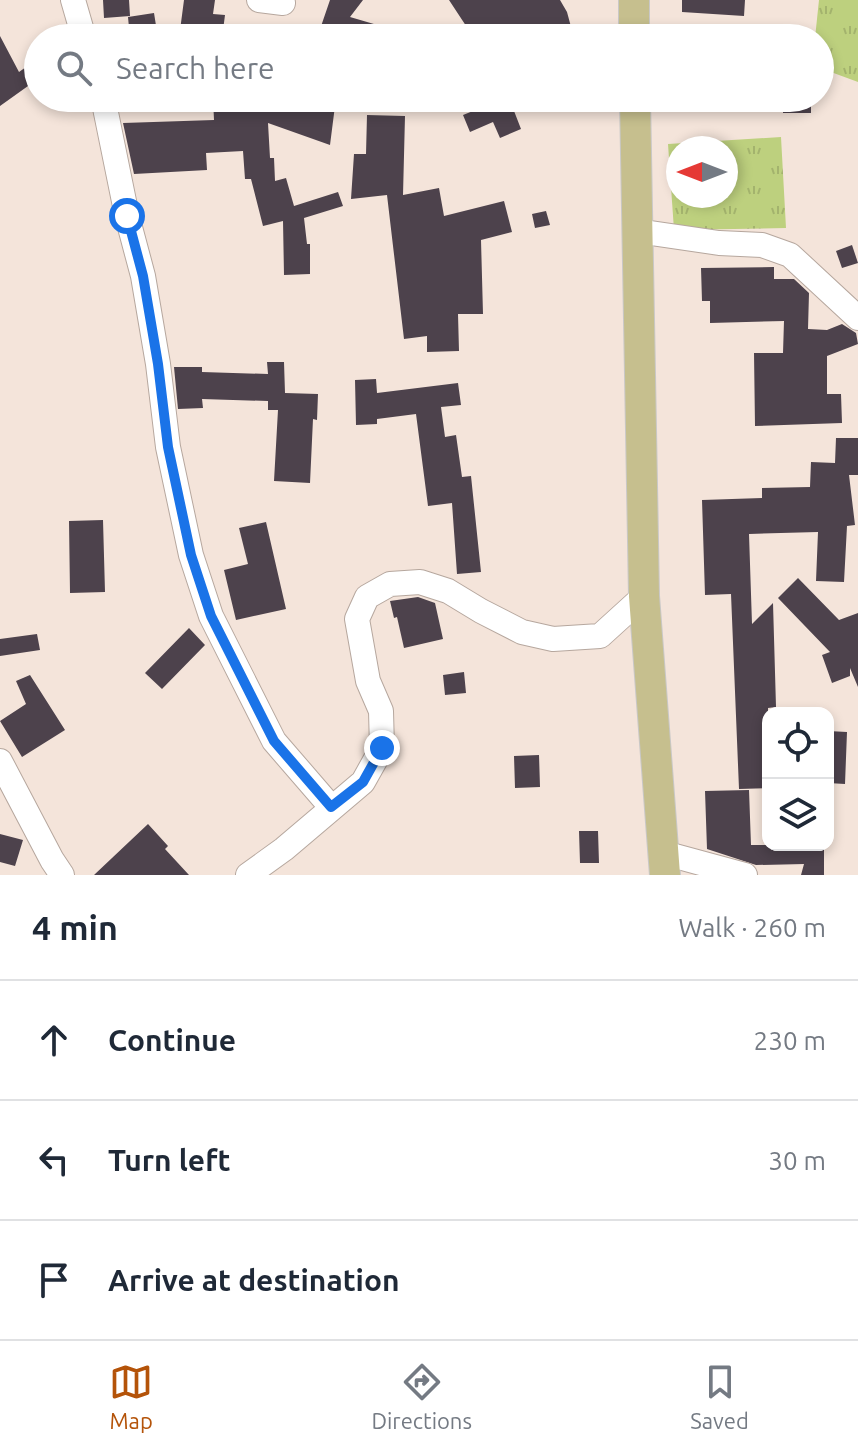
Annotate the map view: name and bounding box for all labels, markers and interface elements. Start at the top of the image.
search box [24,24,834,112]
icon: search [52,46,96,90]
text: Search here [116,51,275,85]
north arrow [666,136,738,208]
route start [109,198,145,234]
map controls [762,707,834,851]
button: locate [762,707,834,779]
route end [364,730,400,766]
button: layers [762,779,834,851]
text: 4 min [32,908,118,946]
text: Walk · 260 m [678,913,826,942]
icon: ahead [32,1018,76,1062]
text: Continue [108,1023,236,1057]
text: 230 m [754,1026,826,1055]
icon: left [32,1138,76,1182]
text: Turn left [108,1143,230,1177]
text: 30 m [768,1146,826,1175]
icon: arrive [32,1258,76,1302]
text: Arrive at destination [108,1263,400,1297]
tab: Map [109,1360,153,1433]
tab: Directions [371,1360,472,1433]
tab: Saved [690,1360,749,1433]

